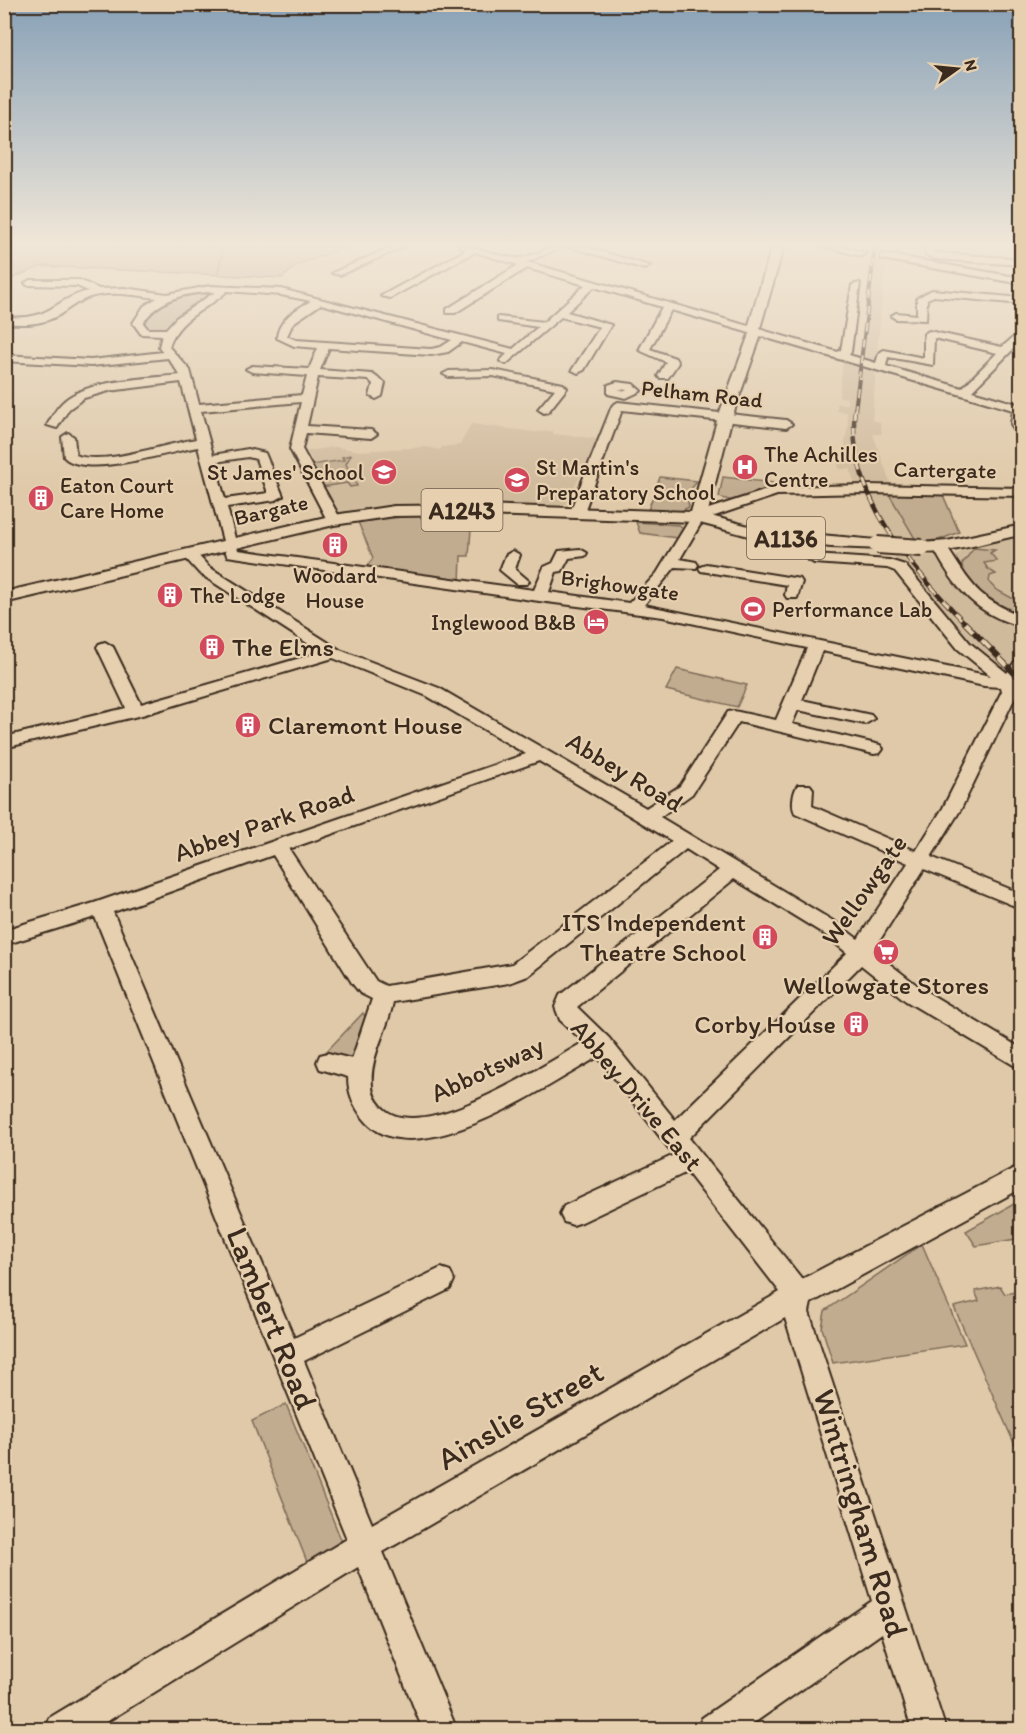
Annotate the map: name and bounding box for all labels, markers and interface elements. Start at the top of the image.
north arrow [927,39,987,99]
text: N [960,58,982,73]
street label: Pelham Road [640,374,764,414]
place label: The Achilles Centre [764,441,878,493]
hospital icon: The Achilles Centre [730,452,760,482]
place label: St Martin's Preparatory School [536,454,715,506]
street label: Cartergate [893,456,997,484]
school or university icon: St James' School [369,457,399,487]
place label: St James' School [207,459,364,486]
school or university icon: St Martin's Preparatory School [502,465,532,495]
place label: Eaton Court Care Home [60,472,174,524]
building icon: Eaton Court Care Home [26,483,56,513]
street label: Bargate [231,488,311,532]
road number: A1243 [422,489,502,531]
road number: A1136 [747,517,825,559]
building icon: Woodard House [320,530,350,560]
place label: Woodard House [293,562,377,614]
street label: Brighowgate [559,563,681,607]
building icon: The Lodge [155,580,185,610]
place label: The Lodge [190,582,286,609]
sports icon: Performance Lab [738,594,768,624]
place label: Performance Lab [772,596,932,623]
hotel icon: Inglewood B&B [581,607,611,637]
place label: Inglewood B&B [431,609,576,636]
place label: The Elms [232,631,334,663]
building icon: The Elms [197,632,227,662]
place label: Claremont House [268,709,463,741]
building icon: Claremont House [233,710,263,740]
street label: Abbey Road [561,725,690,820]
street label: Abbey Park Road [170,777,358,869]
street label: Wellowgate [814,828,914,952]
place label: ITS Independent Theatre School [562,906,746,968]
building icon: ITS Independent Theatre School [750,922,780,952]
supermarket icon: Wellowgate Stores [871,937,901,967]
place label: Wellowgate Stores [783,969,989,1001]
place label: Corby House [694,1008,836,1040]
building icon: Corby House [841,1009,871,1039]
street label: Abbey Drive East [564,1013,710,1178]
street label: Abbotsway [425,1029,549,1109]
street label: Lambert Road [218,1221,326,1415]
street label: Ainslie Street [430,1352,610,1478]
street label: Wintringham Road [805,1385,917,1641]

